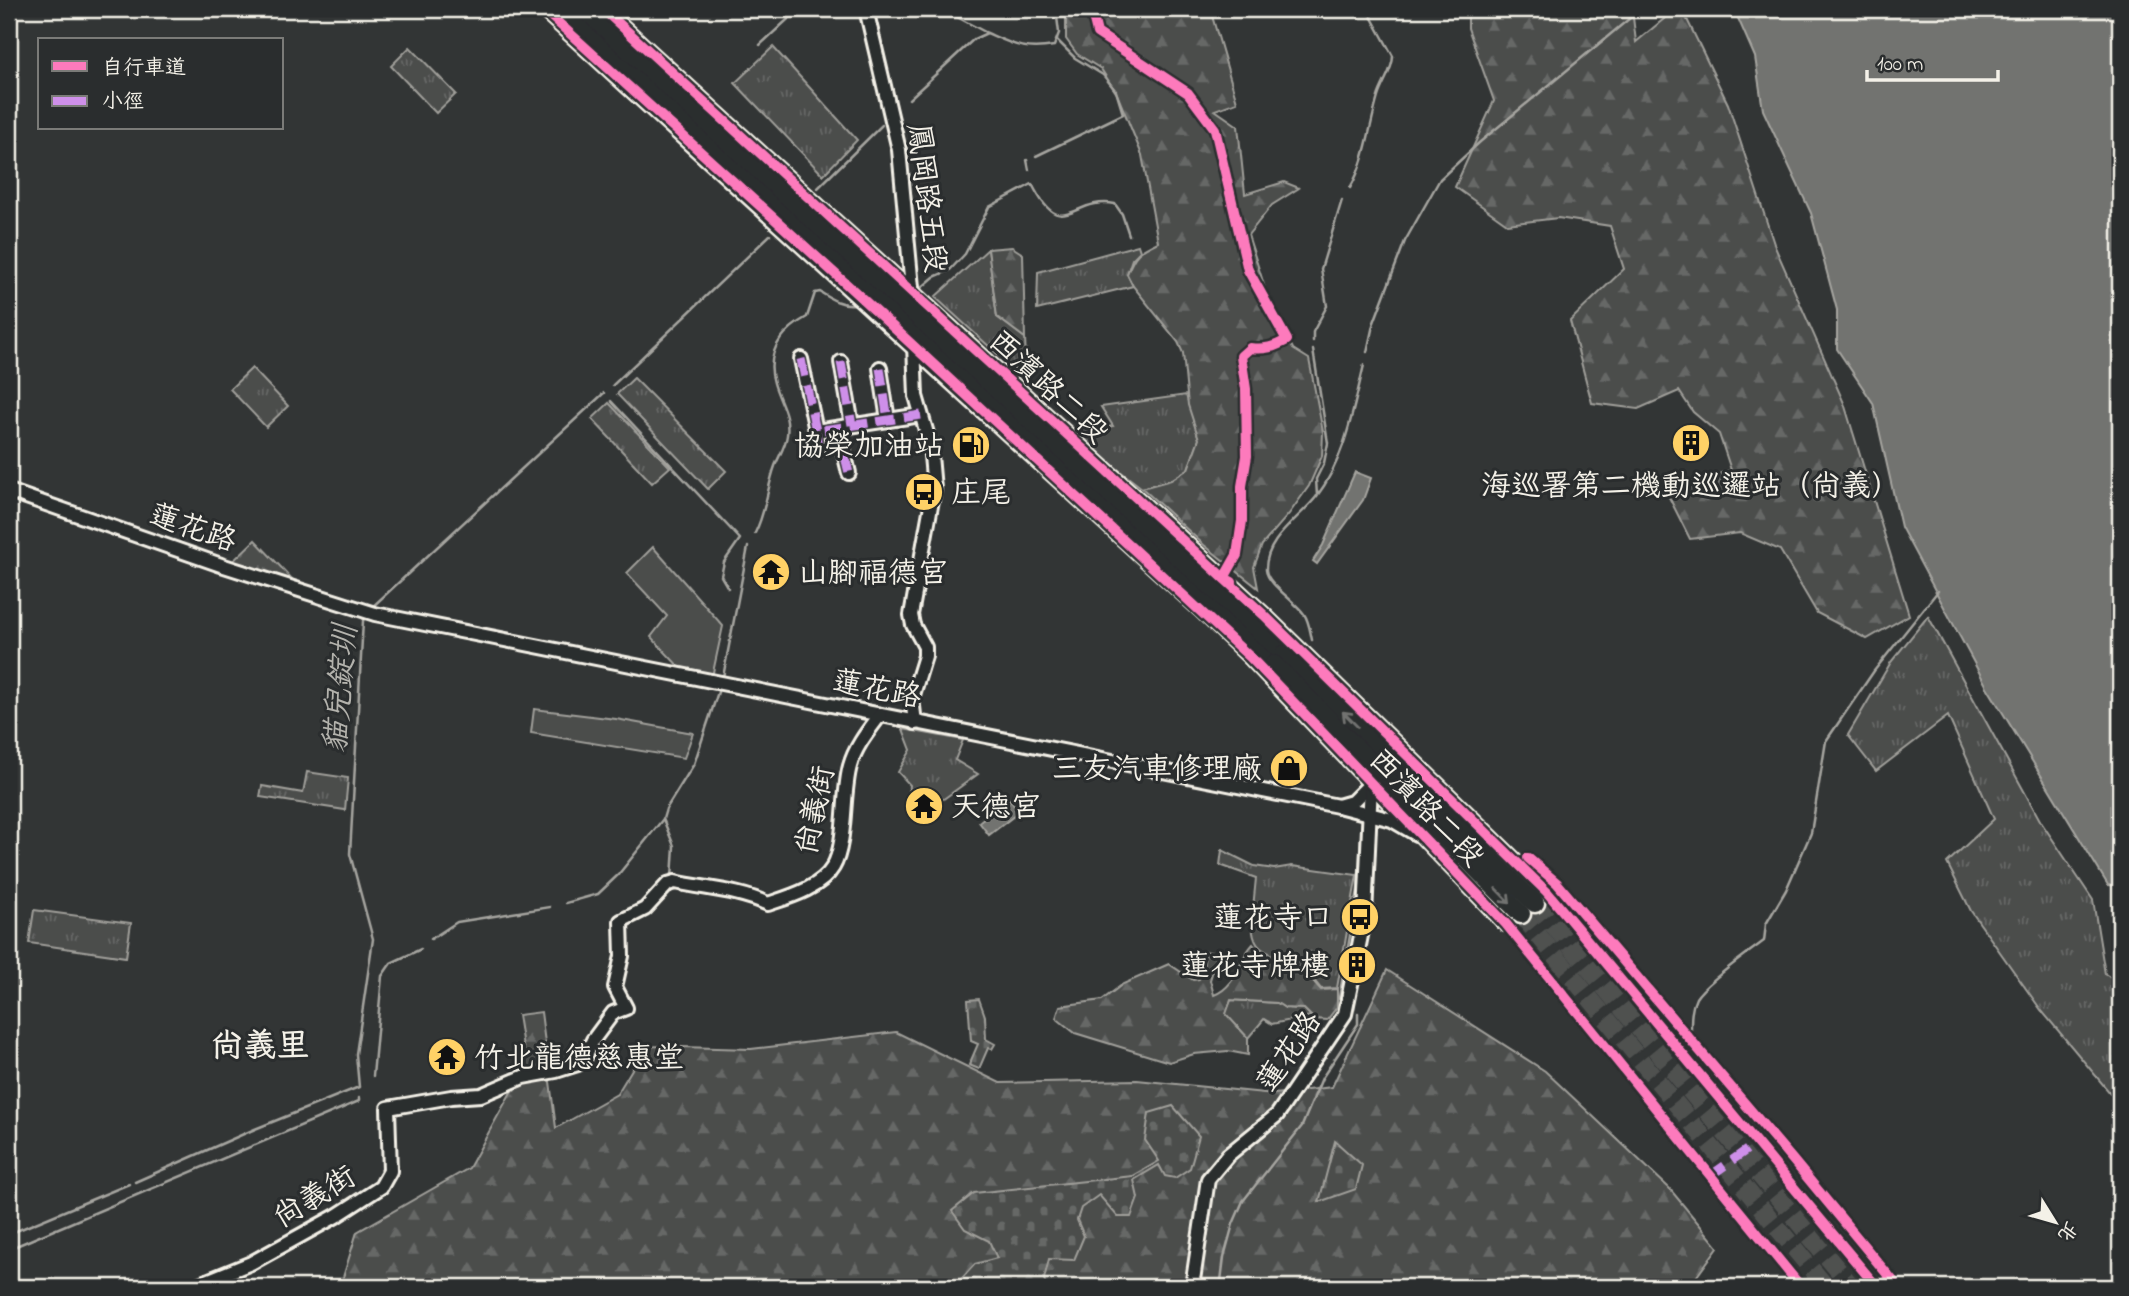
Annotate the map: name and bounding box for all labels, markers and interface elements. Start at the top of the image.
legend [38,38,284,130]
scale bar [1867,38,1998,82]
text: 100 m [1877,50,1923,80]
text: 自行車道 [102,54,186,84]
text: 小徑 [102,88,144,118]
street label: 鳳岡路五段 [894,121,956,275]
street label: 西濱路二段 [977,321,1117,455]
building icon: 海巡署第二機動巡邏站（尚義） [1670,422,1712,464]
fuel station icon: 協榮加油站 [950,424,992,466]
place label: 協榮加油站 [794,426,944,470]
place label: 海巡署第二機動巡邏站（尚義） [1481,466,1901,510]
bus stop icon: 庄尾 [903,471,945,513]
place label: 庄尾 [951,473,1011,517]
street label: 蓮花路 [142,494,242,565]
temple icon: 山腳福德宮 [750,551,792,593]
place label: 山腳福德宮 [798,553,948,597]
water label: 貓兒錠圳 [313,621,372,755]
street label: 蓮花路 [828,661,925,721]
one-way arrow [1341,711,1358,728]
street label: 西濱路二段 [1357,740,1493,878]
shop icon: 三友汽車修理廠 [1268,747,1310,789]
place label: 三友汽車修理廠 [1052,749,1262,793]
street label: 尚義街 [786,762,848,859]
temple icon: 天德宮 [903,785,945,827]
place label: 天德宮 [951,787,1041,831]
one-way arrow [1495,888,1512,905]
bus stop icon: 蓮花寺口 [1339,896,1381,938]
place label: 蓮花寺口 [1213,898,1333,942]
building icon: 蓮花寺牌樓 [1336,944,1378,986]
place label: 蓮花寺牌樓 [1180,946,1330,990]
street label: 蓮花路 [1247,1003,1334,1102]
district label: 尚義里 [211,1024,310,1072]
temple icon: 竹北龍德慈惠堂 [426,1036,468,1078]
place label: 竹北龍德慈惠堂 [474,1038,684,1082]
street label: 尚義街 [266,1157,365,1241]
north arrow [2021,1188,2090,1258]
text: 北 [2050,1215,2083,1246]

